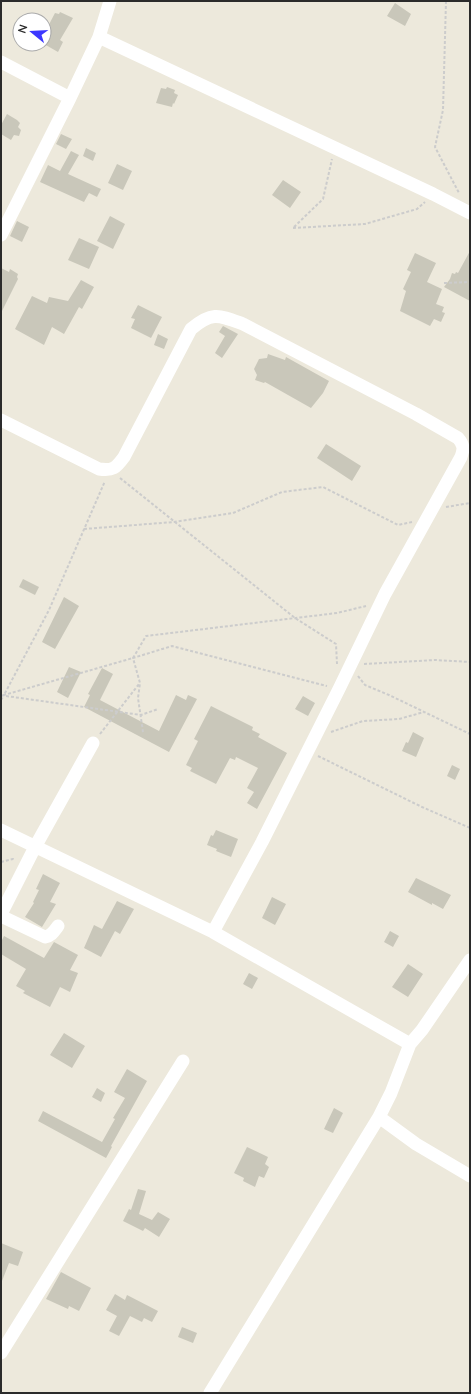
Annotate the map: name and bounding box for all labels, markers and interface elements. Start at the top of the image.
north arrow [12,12,52,52]
text: N [15,23,30,35]

